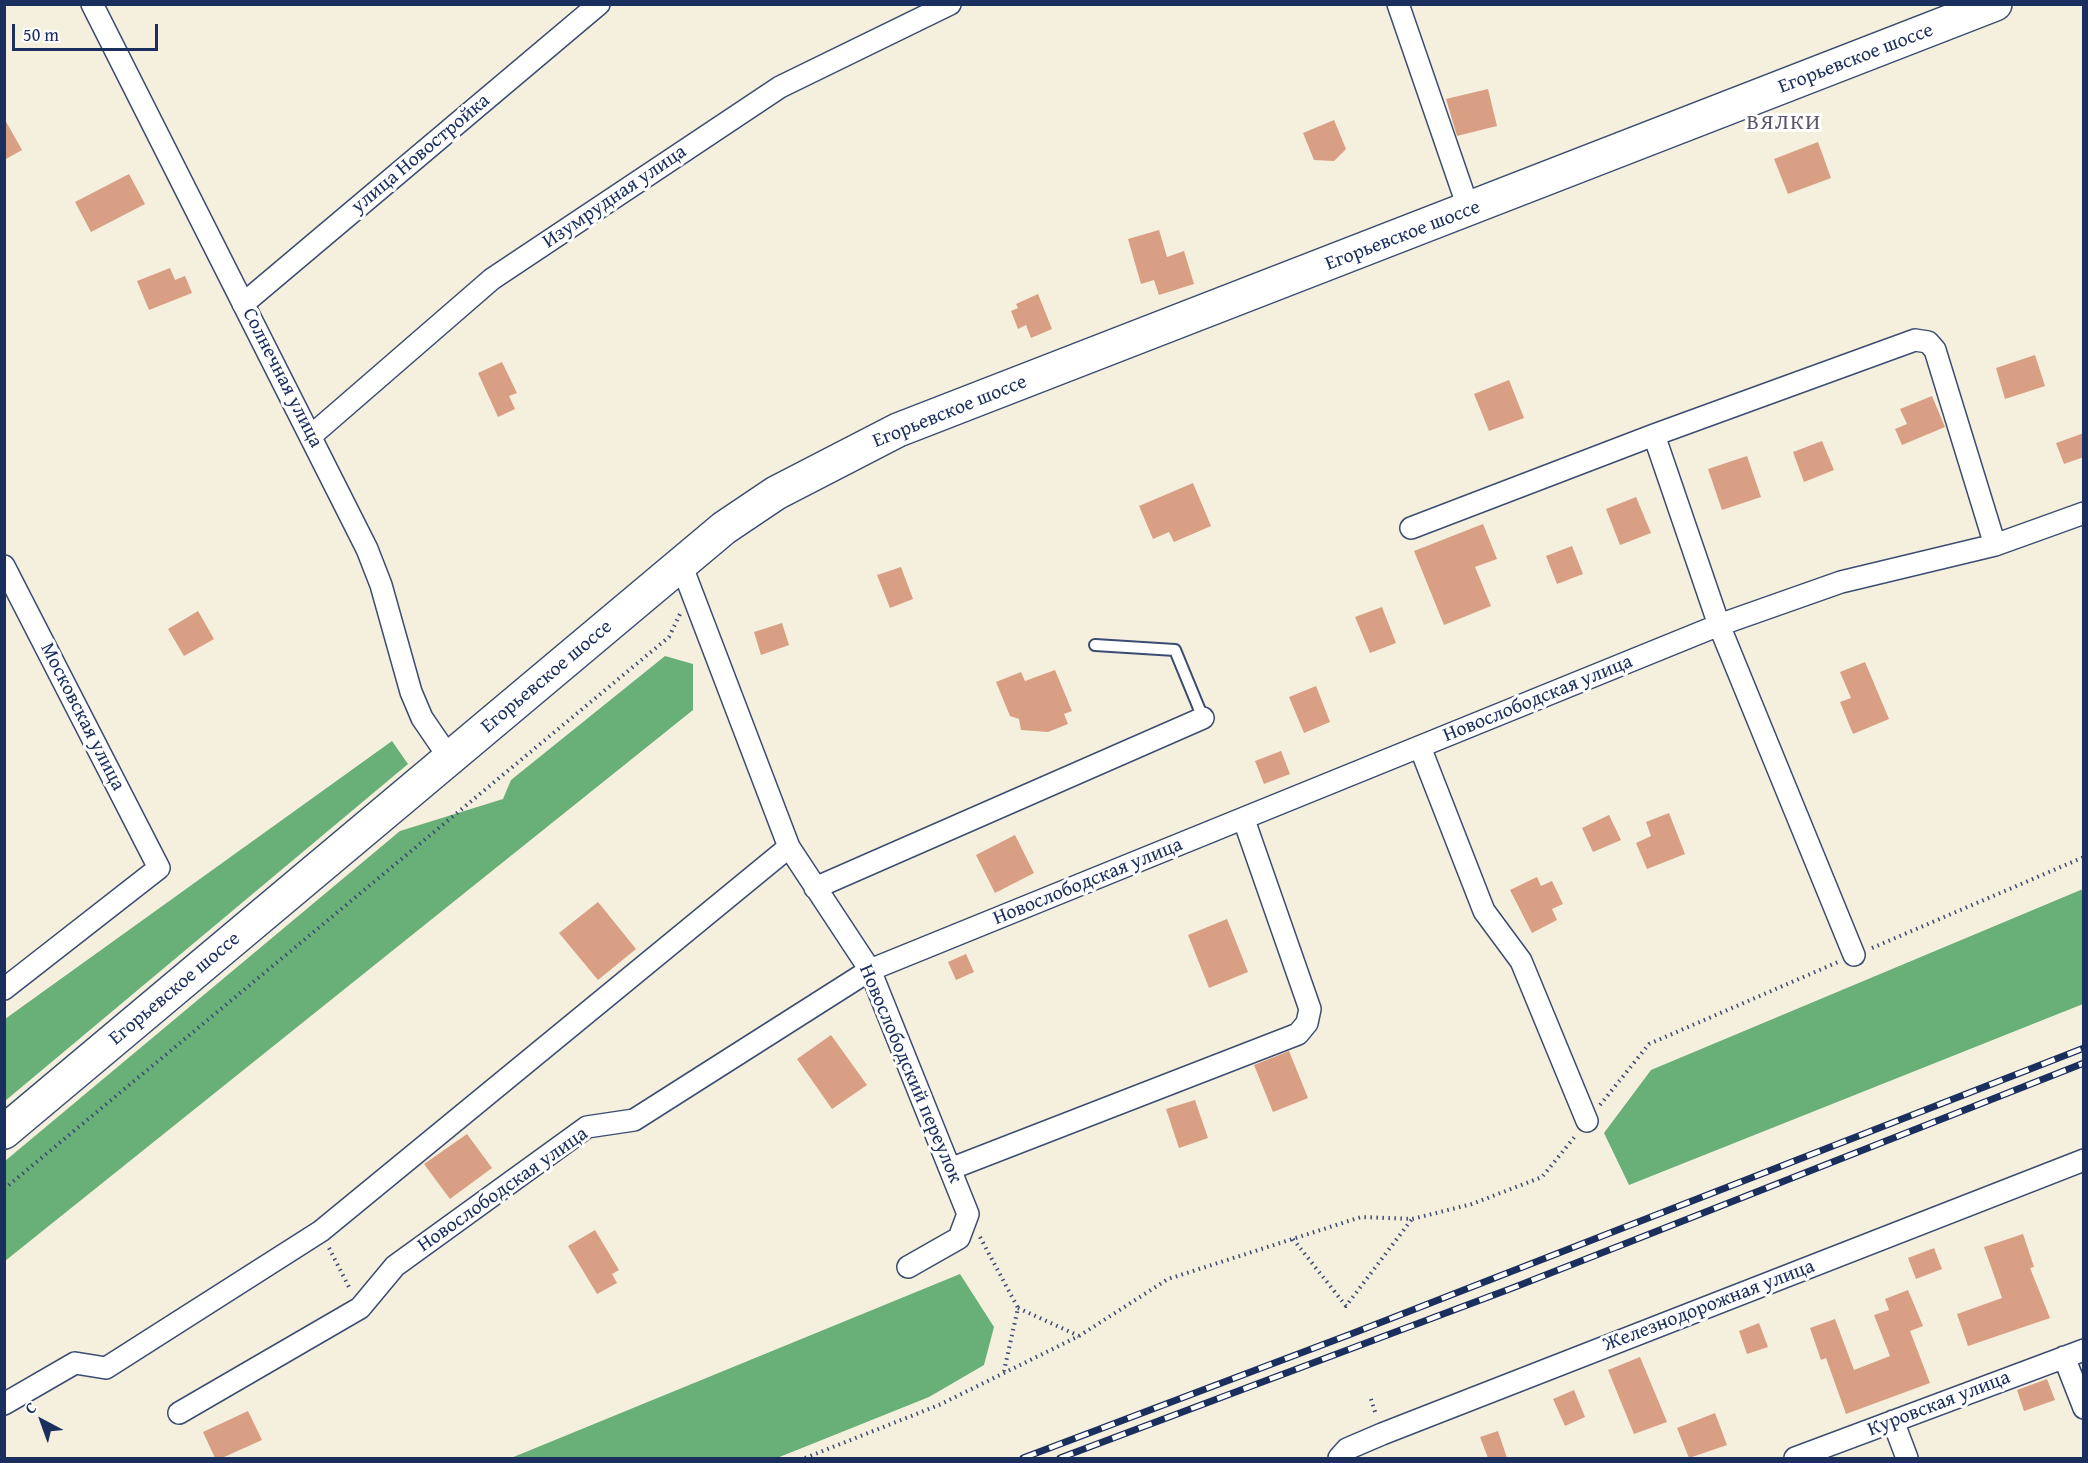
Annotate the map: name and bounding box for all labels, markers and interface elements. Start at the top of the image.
scale bar [15,12,160,50]
street label: Егорьевское шоссе [1775,18,1937,100]
text: 50 m [23,21,59,48]
street label: улица Новостройка [347,89,495,219]
district label: ВЯЛКИ [1746,110,1822,136]
street label: Изумрудная улица [539,140,691,254]
street label: Егорьевское шоссе [1322,195,1484,277]
street label: Солнечная улица [236,304,328,452]
street label: Егорьевское шоссе [870,370,1030,454]
street label: Егорьевское шоссе [476,615,618,739]
street label: Московская улица [34,639,130,795]
street label: Новослободская улица [1440,650,1636,748]
street label: Новослободская улица [990,833,1186,931]
street label: Егорьевское шоссе [104,927,246,1051]
street label: Новослободский переулок [853,961,967,1187]
street label: Новослободская улица [413,1122,593,1258]
street label: Железнодорожная улица [1600,1255,1818,1357]
street label: Куровская улица [1864,1366,2014,1442]
north arrow [12,1391,72,1451]
text: С [19,1395,41,1419]

